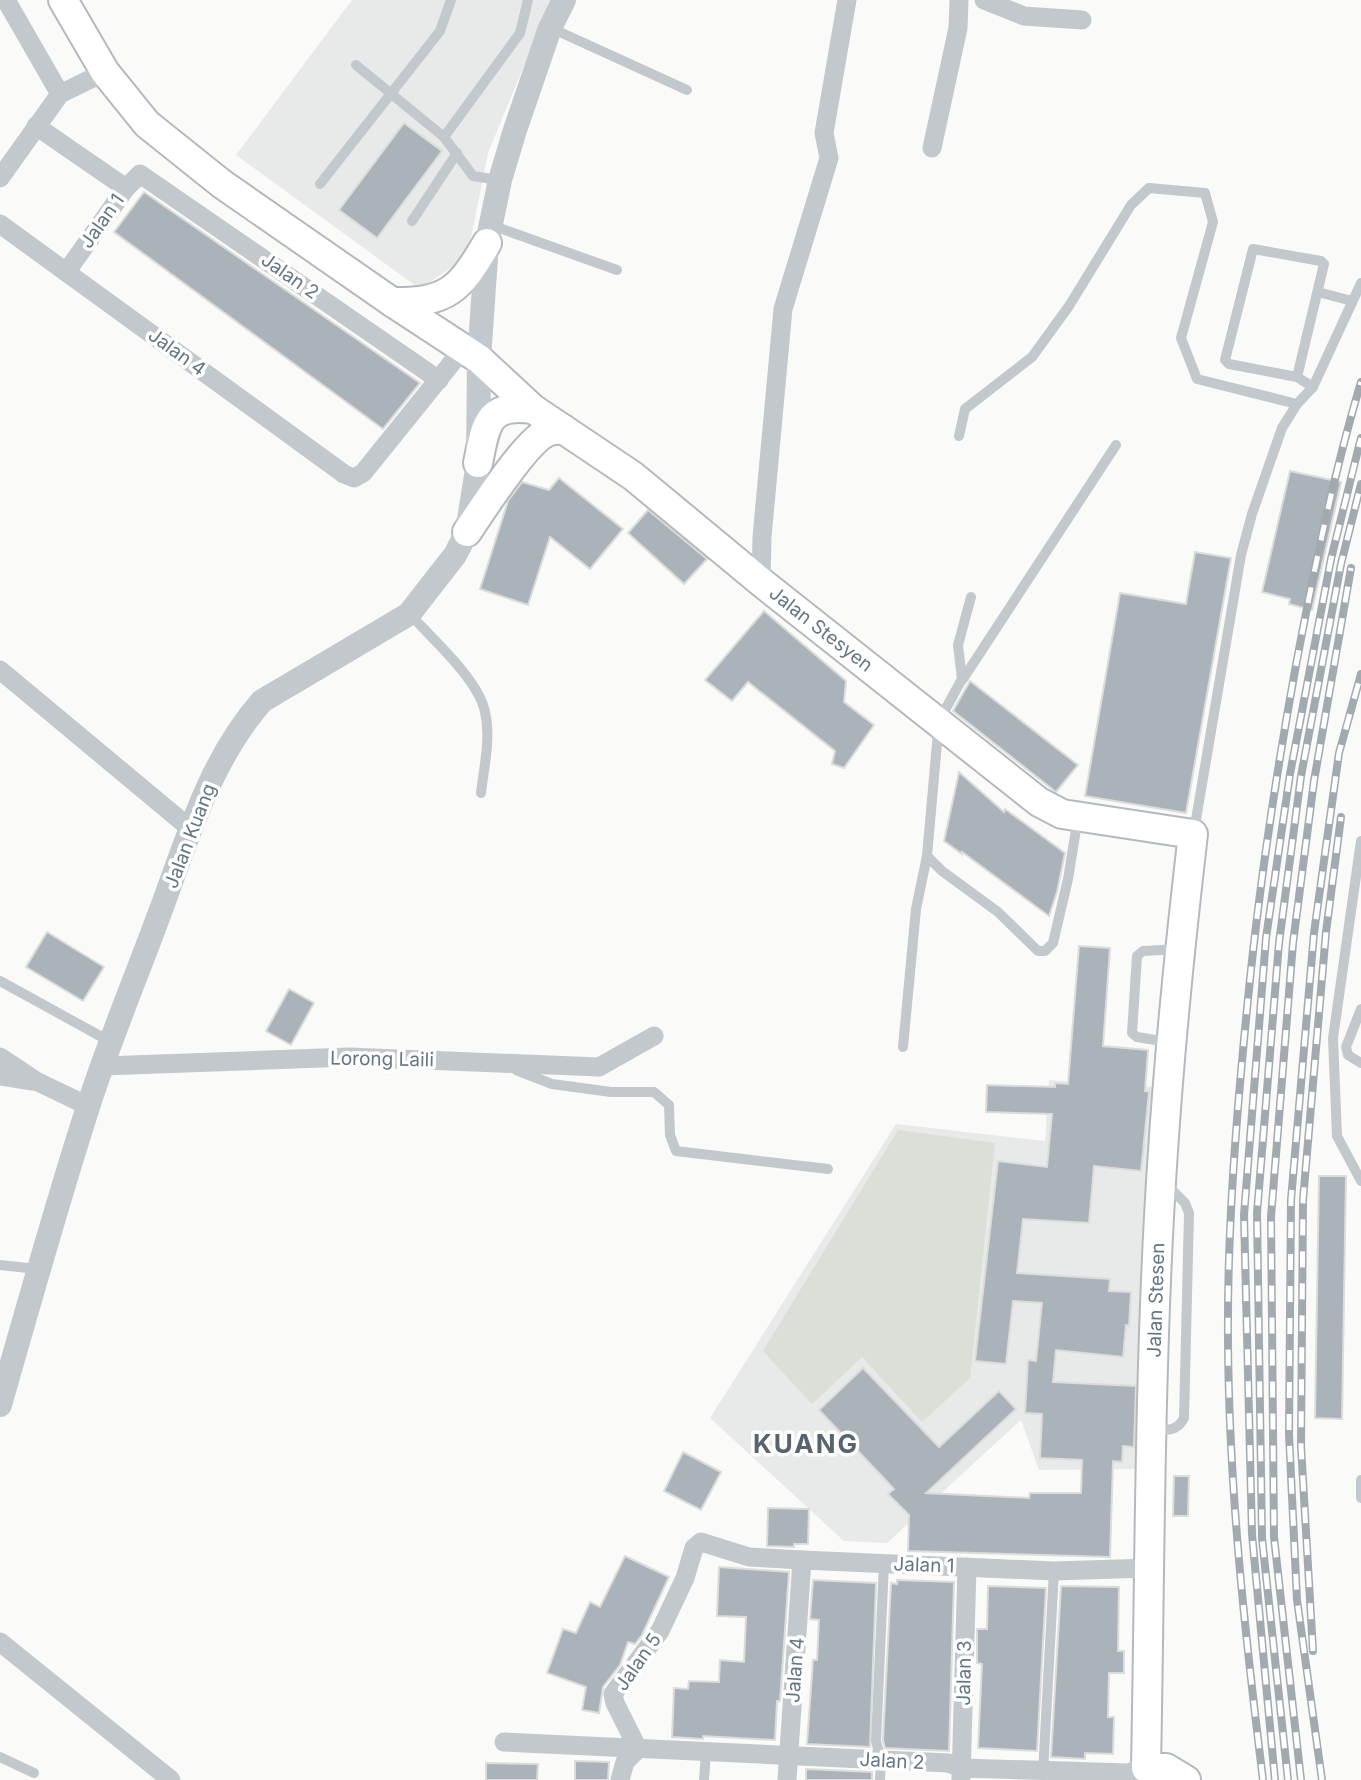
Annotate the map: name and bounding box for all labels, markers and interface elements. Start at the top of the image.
street label: Jalan 1 [75,189,129,253]
street label: Jalan 2 [257,248,323,304]
street label: Jalan 4 [144,323,210,381]
street label: Jalan Stesyen [765,581,877,677]
street label: Jalan Kuang [160,780,220,892]
street label: Lorong Laili [330,1047,434,1071]
street label: Jalan Stesen [1143,1242,1169,1358]
district label: KUANG [753,1428,859,1459]
street label: Jalan 1 [893,1552,955,1578]
street label: Jalan 5 [610,1629,666,1695]
street label: Jalan 4 [781,1636,809,1704]
street label: Jalan 3 [952,1640,976,1706]
street label: Jalan 2 [859,1748,925,1774]

